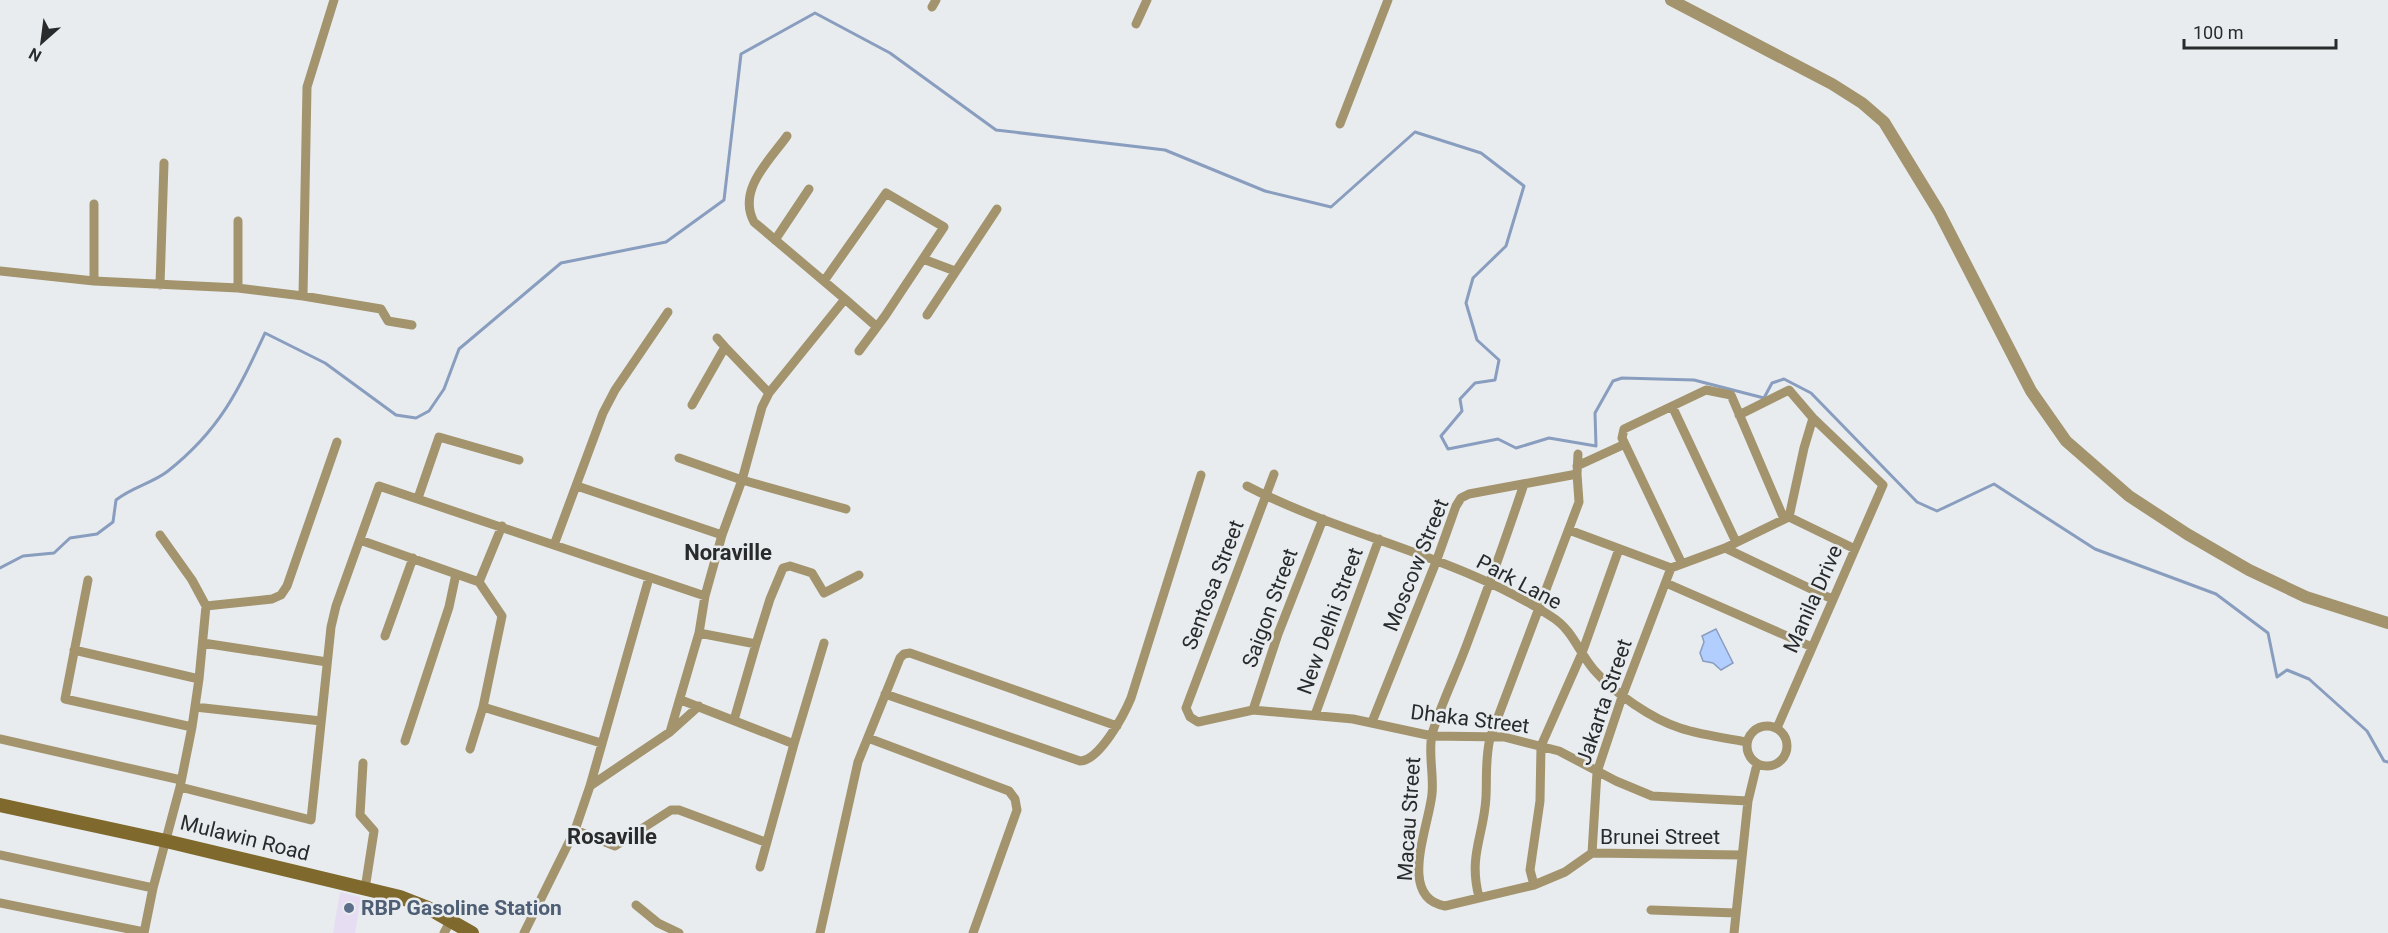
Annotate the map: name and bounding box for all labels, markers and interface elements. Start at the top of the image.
north arrow [12,12,72,72]
scale bar [2184,12,2336,50]
text: 100 m [2193,22,2244,43]
text: N [26,44,45,66]
street label: Moscow Street [1379,495,1453,635]
street label: Sentosa Street [1177,517,1249,653]
district label: Noraville [684,540,772,565]
street label: Manila Drive [1779,541,1847,657]
street label: New Delhi Street [1292,544,1368,698]
street label: Saigon Street [1237,545,1303,671]
street label: Park Lane [1472,550,1566,614]
street label: Jakarta Street [1571,636,1637,768]
street label: Dhaka Street [1409,700,1531,738]
street label: Macau Street [1393,756,1425,882]
street label: Mulawin Road [178,810,312,866]
district label: Rosaville [567,824,657,849]
street label: Brunei Street [1600,825,1720,849]
place label: RBP Gasoline Station [361,896,562,920]
marker: RBP Gasoline Station [342,901,356,915]

